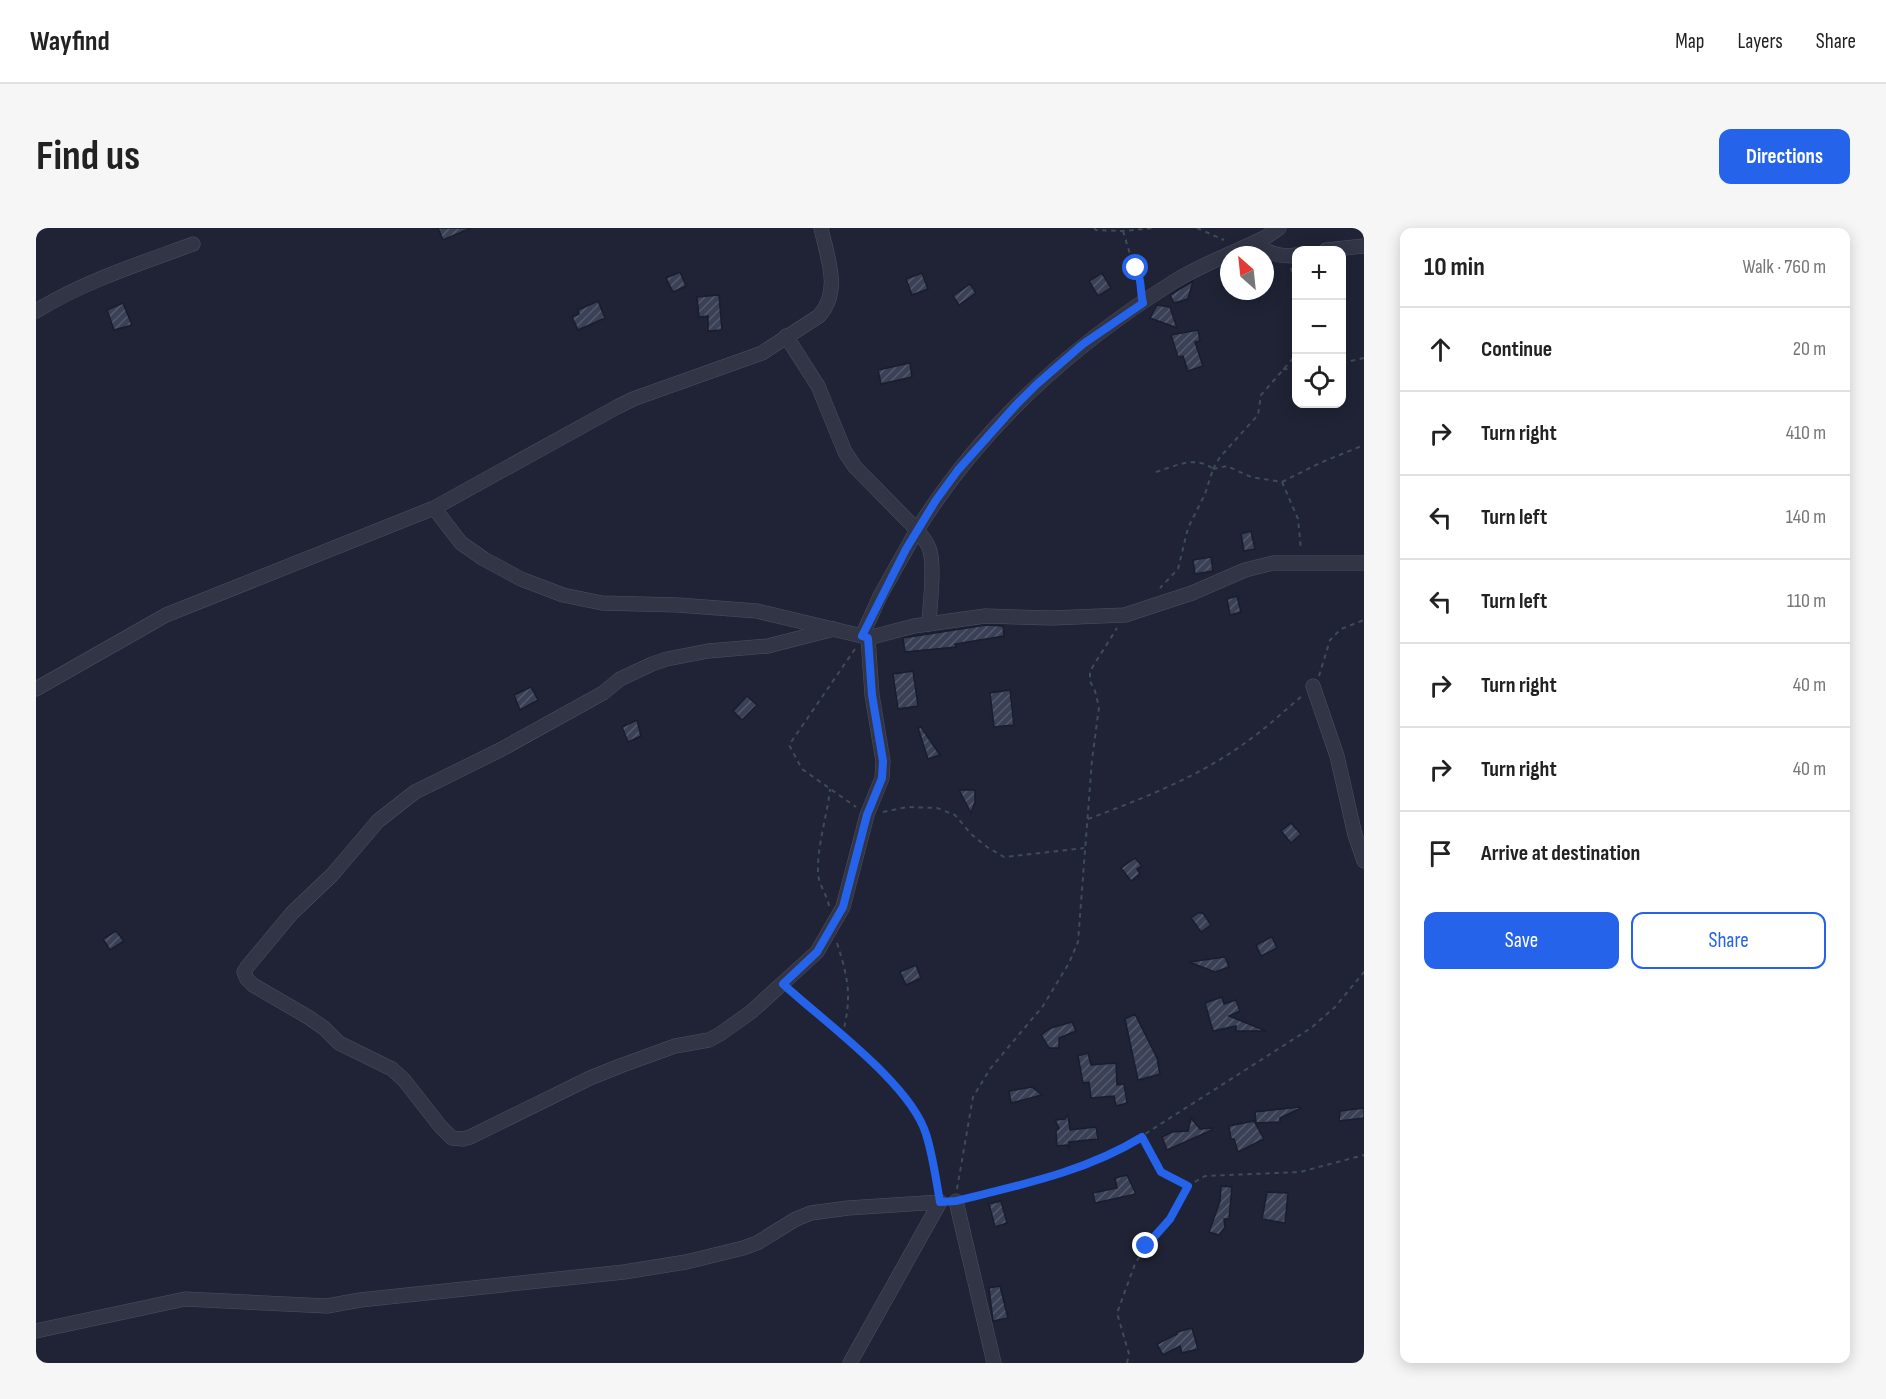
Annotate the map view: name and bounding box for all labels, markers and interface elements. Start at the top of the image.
text: Wayfind [30,25,110,58]
text: Map [1675,29,1704,54]
text: Layers [1737,29,1783,54]
text: Share [1816,29,1856,54]
button: Directions [1719,129,1850,184]
text: Find us [36,131,140,182]
north arrow [1220,246,1274,300]
map controls [1292,246,1346,408]
button: + [1292,246,1346,300]
text: 10 min [1424,252,1485,283]
route start [1122,254,1148,280]
text: Walk · 760 m [1742,255,1826,279]
button: − [1292,300,1346,354]
icon: ahead [1424,333,1457,366]
text: Continue [1481,336,1552,363]
text: 20 m [1793,337,1826,361]
button: locate [1292,354,1346,408]
icon: right [1424,417,1457,450]
text: Turn right [1481,420,1557,447]
text: 410 m [1786,421,1826,445]
icon: left [1424,501,1457,534]
text: Turn left [1481,504,1547,531]
text: 140 m [1786,505,1826,529]
icon: left [1424,585,1457,618]
text: Turn left [1481,588,1547,615]
text: 110 m [1787,589,1826,613]
icon: right [1424,669,1457,702]
text: Turn right [1481,672,1557,699]
text: 40 m [1793,673,1826,697]
icon: right [1424,753,1457,786]
text: Turn right [1481,756,1557,783]
text: 40 m [1793,757,1826,781]
icon: arrive [1424,837,1457,870]
text: Arrive at destination [1481,840,1640,867]
button: Save [1424,912,1619,969]
button: Share [1631,912,1826,969]
route end [1132,1232,1158,1258]

